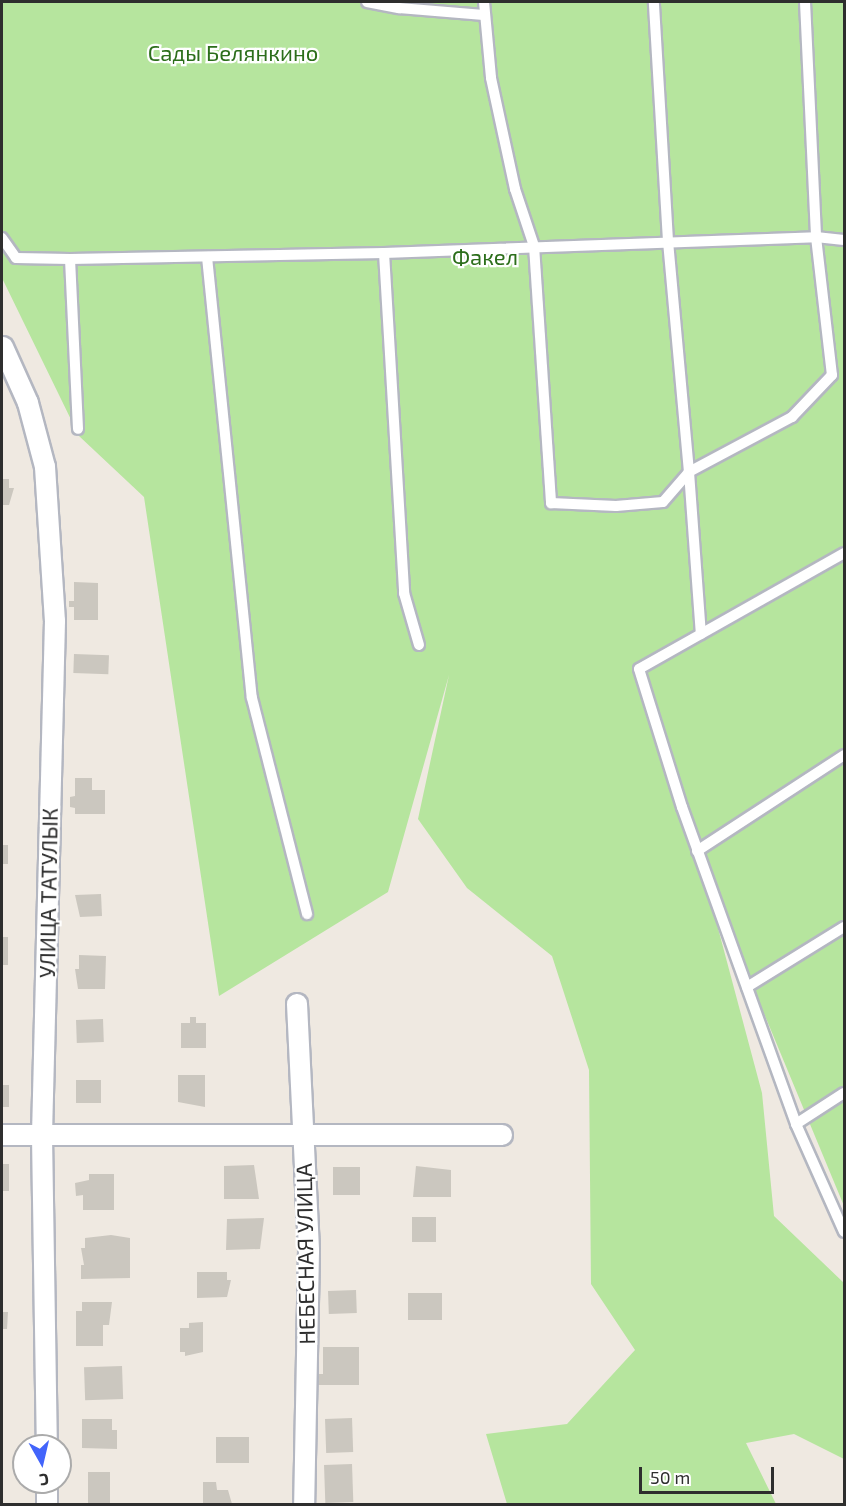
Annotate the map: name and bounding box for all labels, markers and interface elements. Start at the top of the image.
park label: Сады Белянкино [148,40,318,66]
park label: Факел [452,244,518,270]
street label: УЛИЦА ТАТУЛЫК [33,808,63,978]
street label: НЕБЕСНАЯ УЛИЦА [290,1163,320,1345]
north arrow [12,1434,72,1494]
scale bar [642,1455,777,1493]
text: 50 m [650,1466,690,1488]
text: С [38,1470,50,1490]

